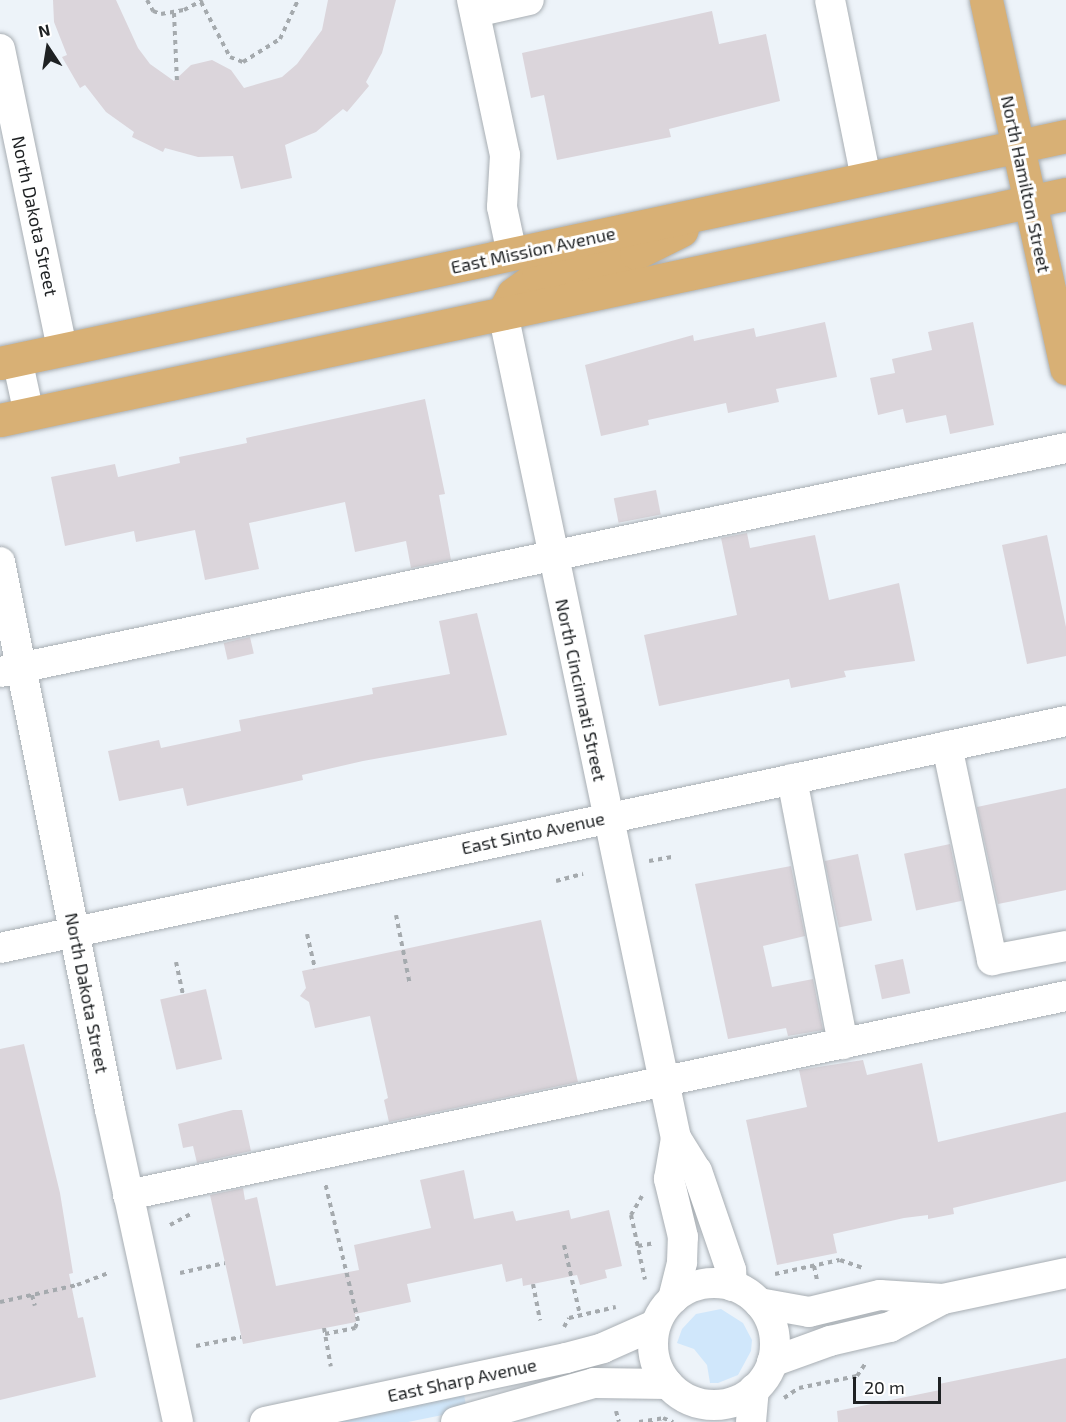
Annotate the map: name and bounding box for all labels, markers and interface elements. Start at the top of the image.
north arrow [18,18,78,78]
text: N [37,19,52,40]
street label: North Hamilton Street [997,94,1055,274]
street label: North Dakota Street [7,134,63,298]
street label: East Mission Avenue [449,222,617,278]
street label: North Cincinnati Street [551,597,611,783]
street label: East Sinto Avenue [459,807,607,859]
street label: North Dakota Street [61,911,113,1075]
street label: East Sharp Avenue [385,1354,539,1406]
scale bar [856,1365,944,1403]
text: 20 m [864,1376,905,1398]

